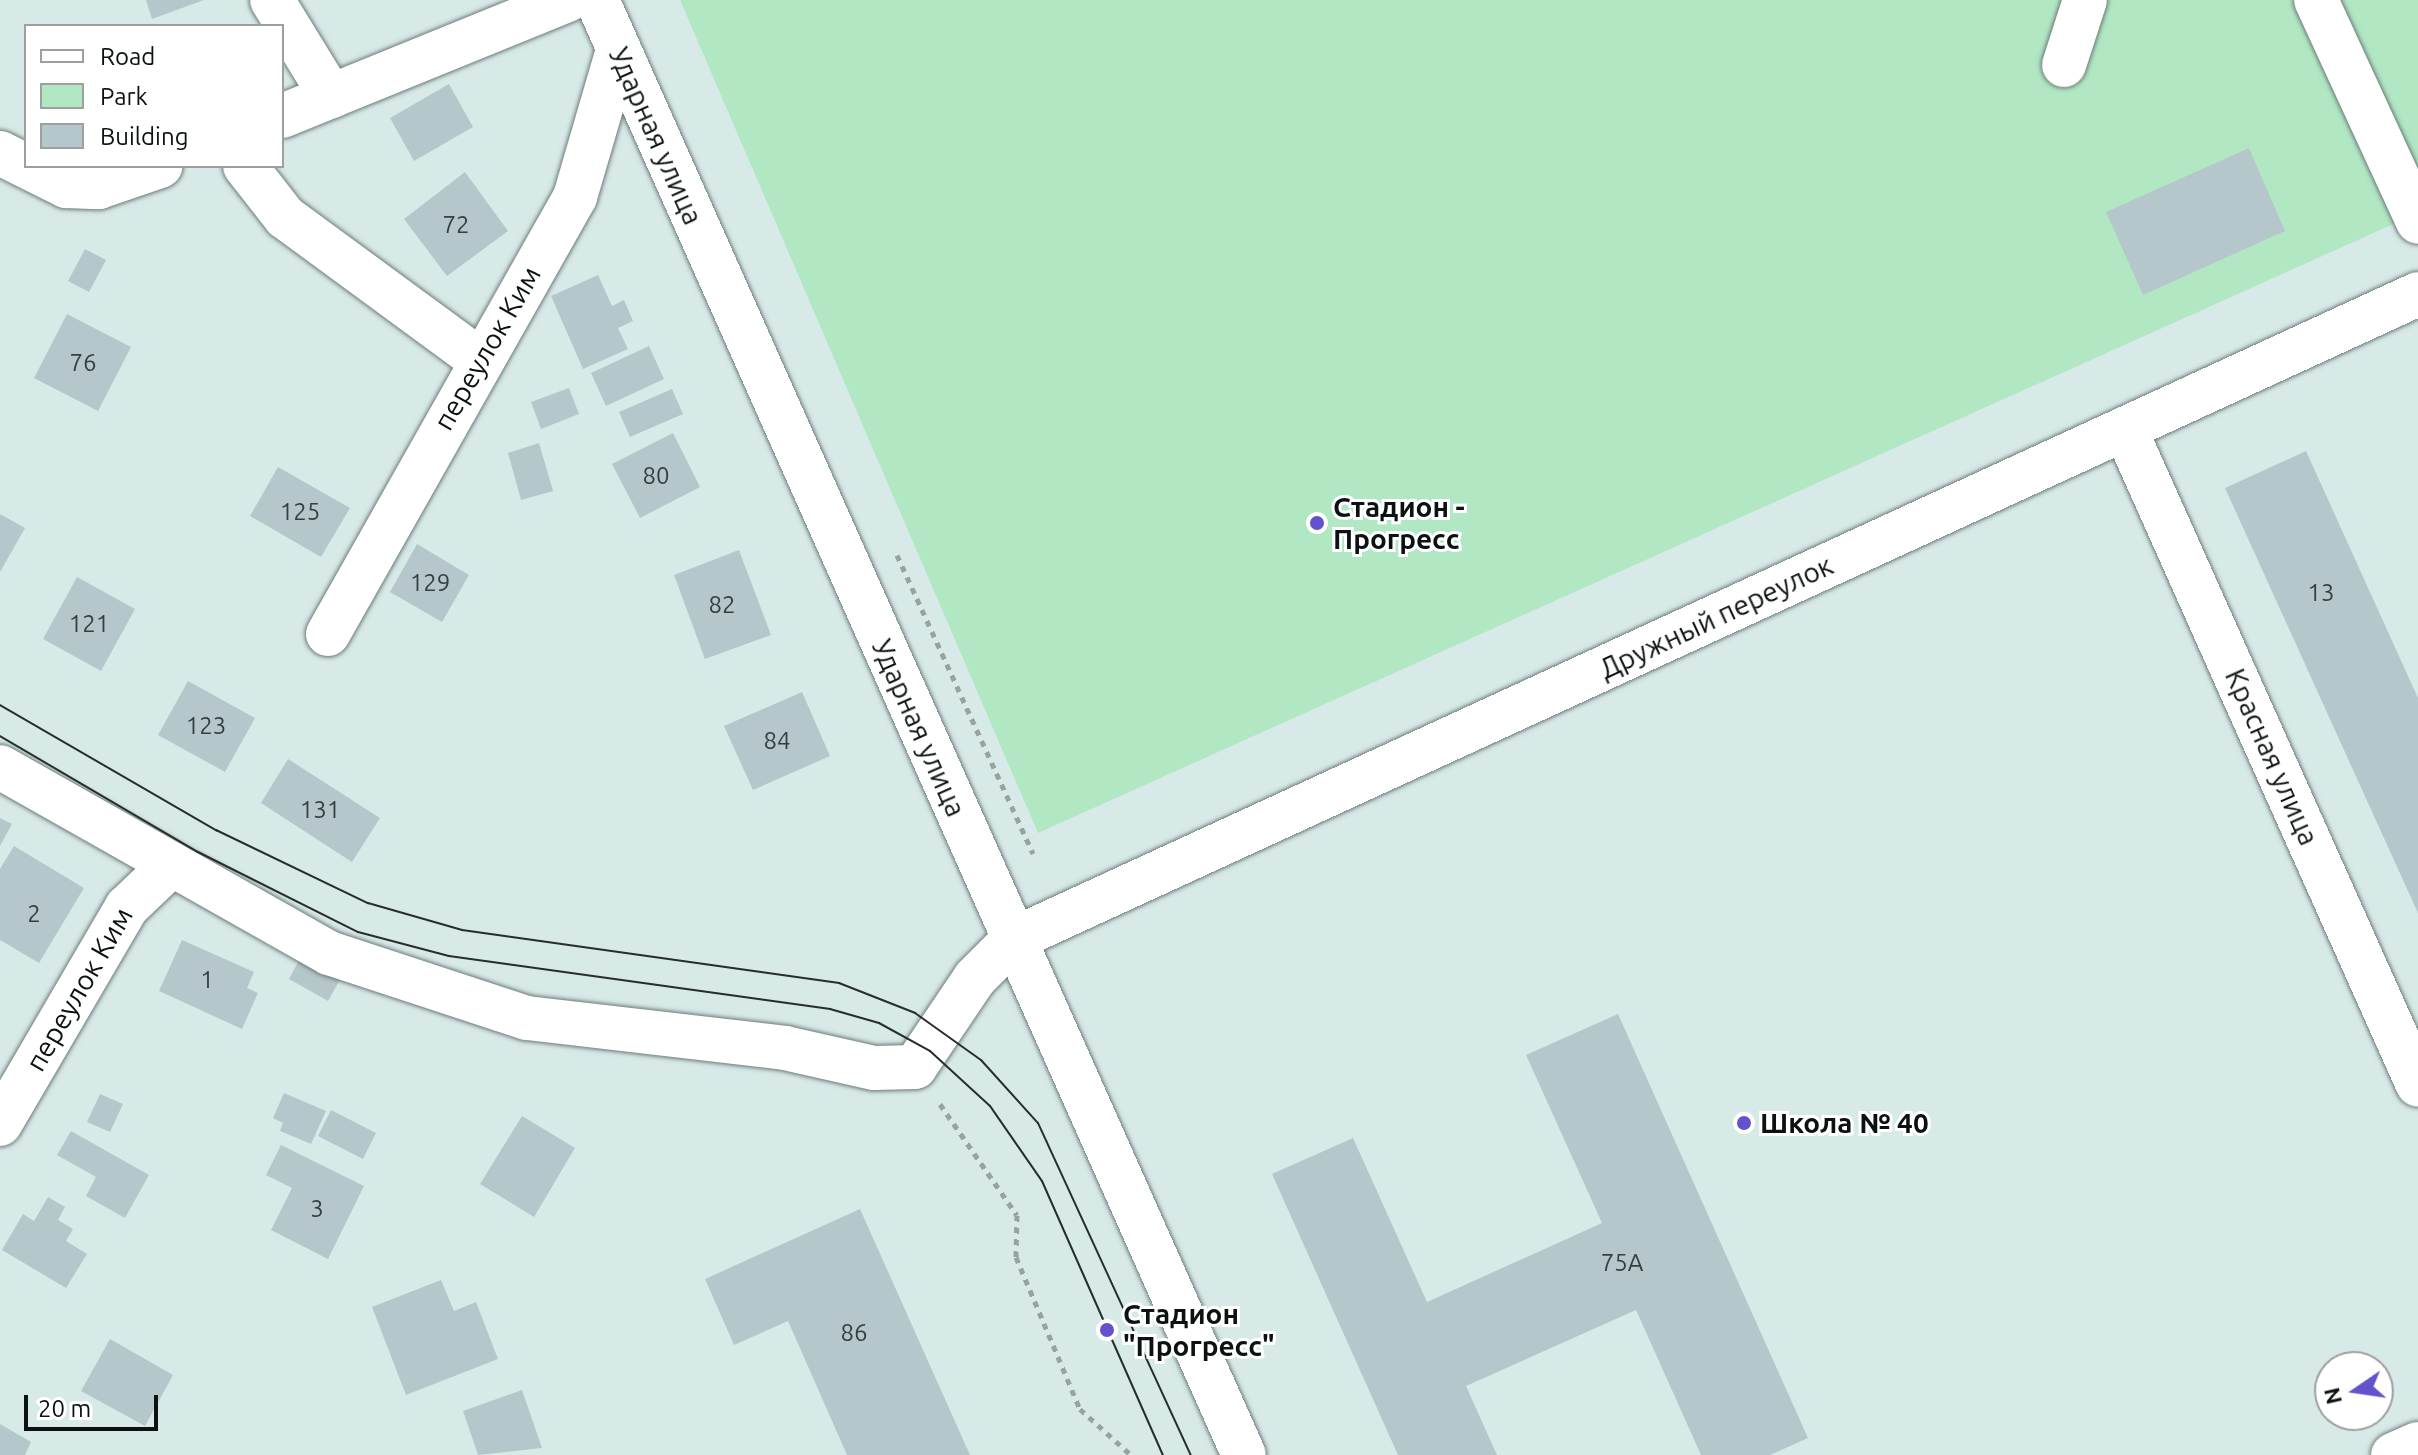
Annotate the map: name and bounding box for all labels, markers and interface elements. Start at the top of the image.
legend [24,24,284,168]
street label: Ударная улица [602,42,710,230]
text: Road [100,43,155,70]
text: Park [100,83,148,110]
text: Building [100,123,188,150]
house number: 72 [442,211,470,239]
street label: переулок Ким [426,260,548,436]
house number: 76 [69,349,97,377]
house number: 80 [642,462,670,490]
place label: Стадион - Прогресс [1333,490,1465,556]
house number: 125 [280,498,320,526]
marker: Стадион - Прогресс [1308,514,1326,532]
street label: Дружный переулок [1594,548,1838,686]
house number: 129 [410,569,450,597]
house number: 13 [2307,579,2335,607]
house number: 82 [708,591,736,619]
house number: 121 [69,610,109,638]
street label: Ударная улица [865,634,973,822]
street label: Красная улица [2218,664,2326,850]
house number: 123 [186,712,226,740]
house number: 84 [763,727,791,755]
house number: 131 [300,796,340,824]
house number: 2 [27,900,41,928]
street label: переулок Ким [18,901,140,1077]
house number: 1 [200,966,214,994]
place label: Школа № 40 [1760,1106,1929,1140]
marker: Школа № 40 [1735,1114,1753,1132]
house number: 3 [310,1195,324,1223]
house number: 75А [1601,1249,1643,1277]
place label: Стадион "Прогресс" [1123,1297,1275,1363]
house number: 86 [840,1319,868,1347]
marker: Стадион "Прогресс" [1098,1321,1116,1339]
north arrow [2314,1351,2394,1431]
scale bar [28,1379,162,1429]
text: N [2318,1385,2346,1407]
text: 20 m [38,1395,91,1422]

